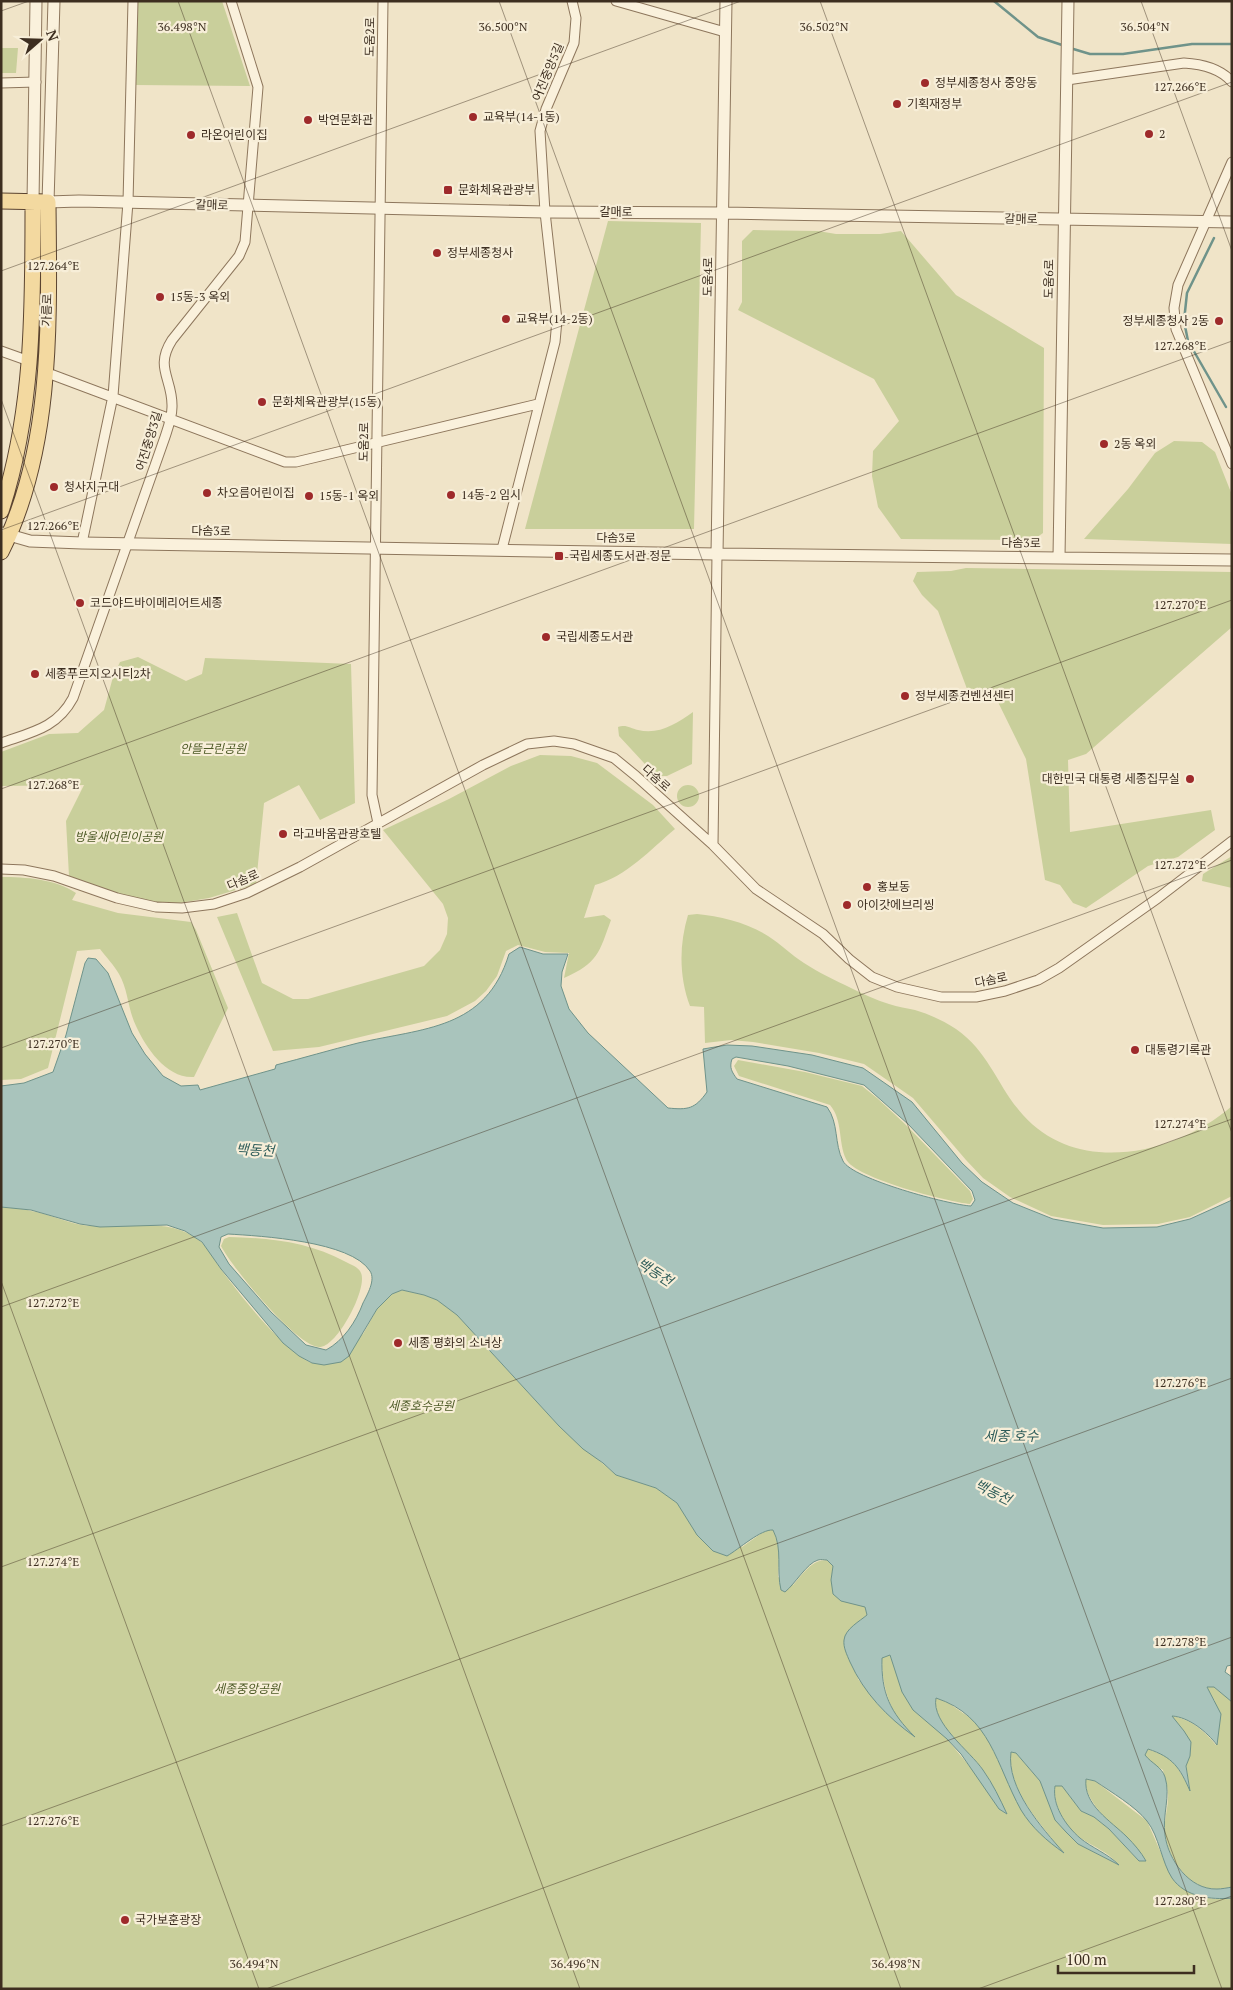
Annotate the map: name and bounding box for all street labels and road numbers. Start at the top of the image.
street label: 도움2로 [362,17,377,57]
street label: 어진중앙5길 [529,41,566,103]
street label: 갈매로 [195,196,229,213]
street label: 갈매로 [599,204,633,219]
street label: 갈매로 [1004,211,1038,226]
street label: 도움4로 [700,257,715,297]
street label: 도움6로 [1041,259,1056,299]
street label: 가름로 [38,293,55,327]
street label: 어진중앙3길 [132,409,165,473]
street label: 도움2로 [356,422,371,462]
street label: 다솜3로 [191,523,231,538]
street label: 다솜3로 [596,530,636,545]
street label: 다솜3로 [1001,535,1041,550]
street label: 다솜로 [639,761,674,794]
street label: 다솜로 [225,866,261,893]
street label: 다솜로 [973,969,1009,990]

